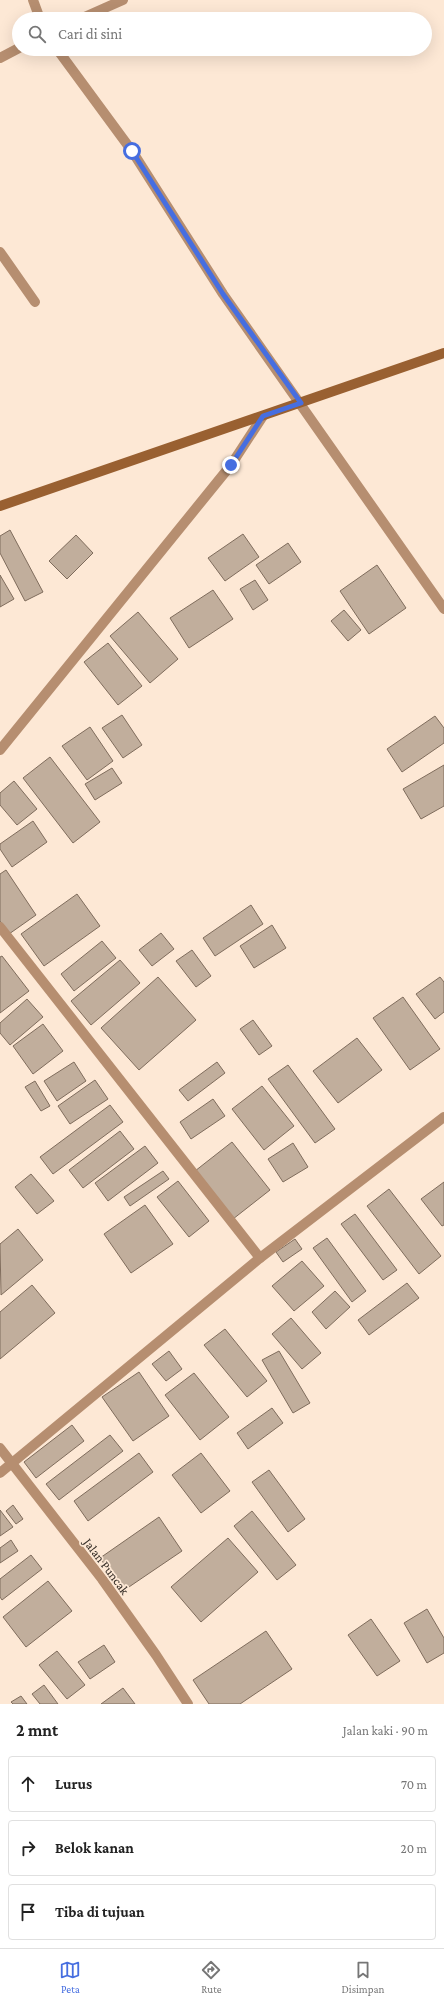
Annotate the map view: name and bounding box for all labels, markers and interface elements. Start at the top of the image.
search box [12,12,432,56]
icon: search [26,23,48,45]
text: Cari di sini [58,26,122,42]
route start [123,142,141,160]
route end [222,456,240,474]
street label: Jalan Puncak [80,1534,133,1598]
text: 2 mnt [16,1721,58,1740]
text: Jalan kaki · 90 m [343,1723,428,1738]
icon: ahead [17,1773,39,1795]
text: Lurus [55,1776,92,1792]
text: 70 m [401,1777,427,1792]
icon: right [17,1837,39,1859]
text: Belok kanan [55,1840,134,1856]
text: 20 m [401,1841,427,1856]
icon: arrive [17,1901,39,1923]
text: Tiba di tujuan [55,1904,145,1920]
tab: Peta [59,1959,81,1995]
tab: Rute [200,1959,222,1995]
tab: Disimpan [341,1959,384,1995]

